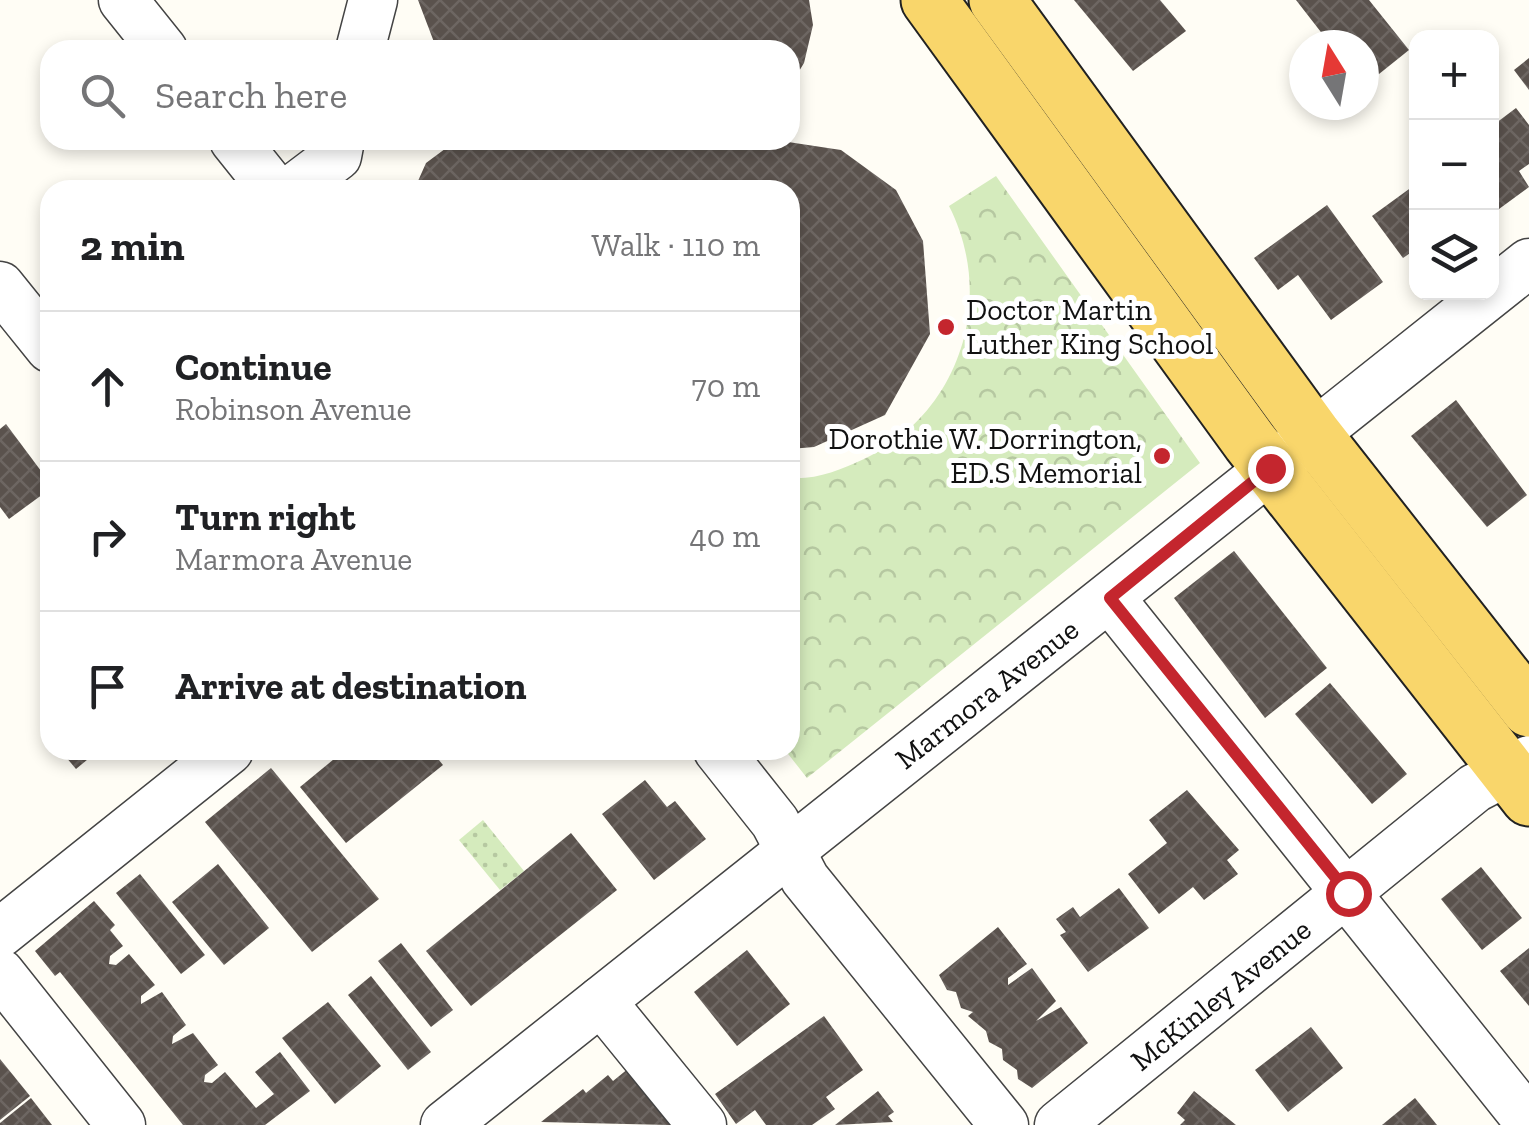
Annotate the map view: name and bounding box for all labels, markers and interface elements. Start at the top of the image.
north arrow [1289,30,1379,120]
map controls [1409,30,1499,300]
button: + [1409,30,1499,120]
search box [40,40,800,150]
icon: search [75,68,130,123]
text: Search here [155,72,347,118]
button: − [1409,120,1499,210]
button: layers [1409,210,1499,300]
text: 2 min [80,220,185,271]
text: Walk · 110 m [591,226,760,264]
place label: Doctor Martin Luther King School [966,292,1213,362]
marker: Doctor Martin Luther King School [935,316,957,338]
text: Continue [175,344,332,390]
icon: ahead [80,359,135,414]
text: 70 m [692,367,760,405]
text: Robinson Avenue [175,390,412,428]
place label: Dorothie W. Dorrington, ED.S Memorial [829,421,1142,491]
marker: Dorothie W. Dorrington, ED.S Memorial [1151,445,1173,467]
route end [1248,446,1294,492]
text: Turn right [175,494,355,540]
icon: right [80,509,135,564]
text: 40 m [689,517,760,555]
text: Marmora Avenue [175,540,412,578]
street label: Marmora Avenue [888,611,1086,777]
icon: arrive [80,659,135,714]
text: Arrive at destination [175,663,526,709]
route start [1326,871,1372,917]
street label: McKinley Avenue [1124,911,1318,1079]

